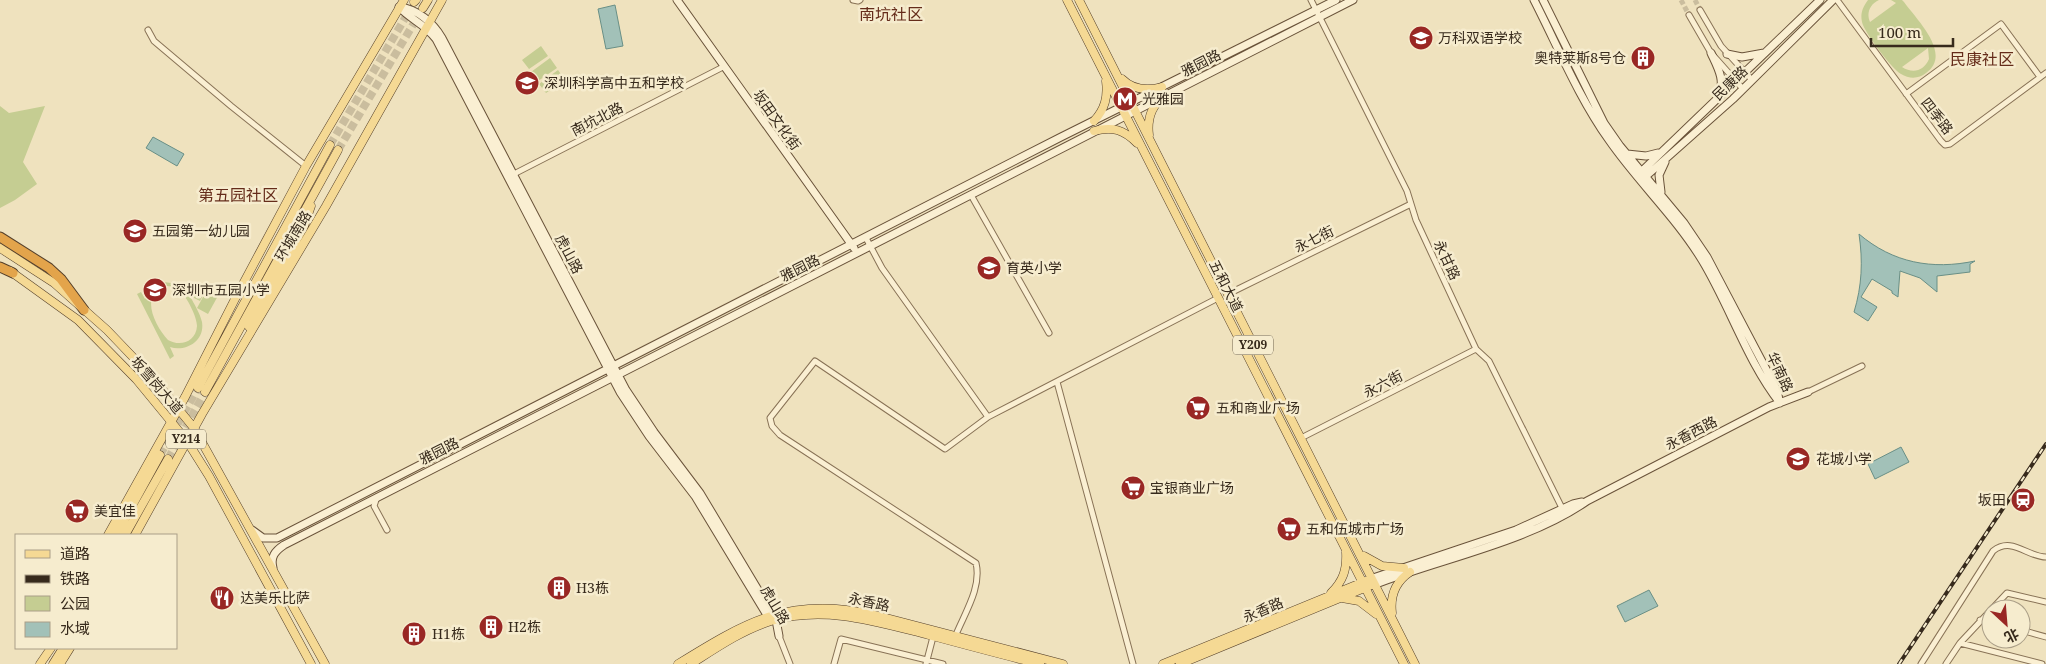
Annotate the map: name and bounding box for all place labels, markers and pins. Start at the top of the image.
school or university icon: 万科双语学校 [1408,25,1434,51]
place label: 万科双语学校 [1438,28,1522,47]
building icon: 奥特莱斯8号仓 [1630,45,1656,71]
place label: 奥特莱斯8号仓 [1534,48,1626,67]
school or university icon: 深圳科学高中五和学校 [514,70,540,96]
place label: 深圳科学高中五和学校 [544,73,684,92]
metro station icon: 光雅园 [1112,86,1138,112]
place label: 光雅园 [1142,89,1184,108]
school or university icon: 五园第一幼儿园 [122,218,148,244]
place label: 五园第一幼儿园 [152,221,250,240]
school or university icon: 育英小学 [976,255,1002,281]
place label: 育英小学 [1006,258,1062,277]
school or university icon: 深圳市五园小学 [142,277,168,303]
place label: 深圳市五园小学 [172,280,270,299]
supermarket icon: 五和商业广场 [1185,395,1211,421]
place label: 五和商业广场 [1216,398,1300,417]
school or university icon: 花城小学 [1785,446,1811,472]
place label: 花城小学 [1816,449,1872,468]
supermarket icon: 宝银商业广场 [1120,475,1146,501]
place label: 宝银商业广场 [1150,478,1234,497]
station icon: 坂田 [2010,487,2036,513]
place label: 坂田 [1978,490,2006,509]
supermarket icon: 美宜佳 [64,498,90,524]
place label: 美宜佳 [94,501,136,520]
supermarket icon: 五和伍城市广场 [1276,516,1302,542]
place label: 五和伍城市广场 [1306,519,1404,538]
building icon: H3栋 [546,575,572,601]
place label: H3栋 [576,578,609,597]
restaurant icon: 达美乐比萨 [209,585,235,611]
place label: 达美乐比萨 [240,588,310,607]
building icon: H2栋 [478,614,504,640]
place label: H2栋 [508,617,541,636]
building icon: H1栋 [401,621,427,647]
place label: H1栋 [432,624,465,643]

